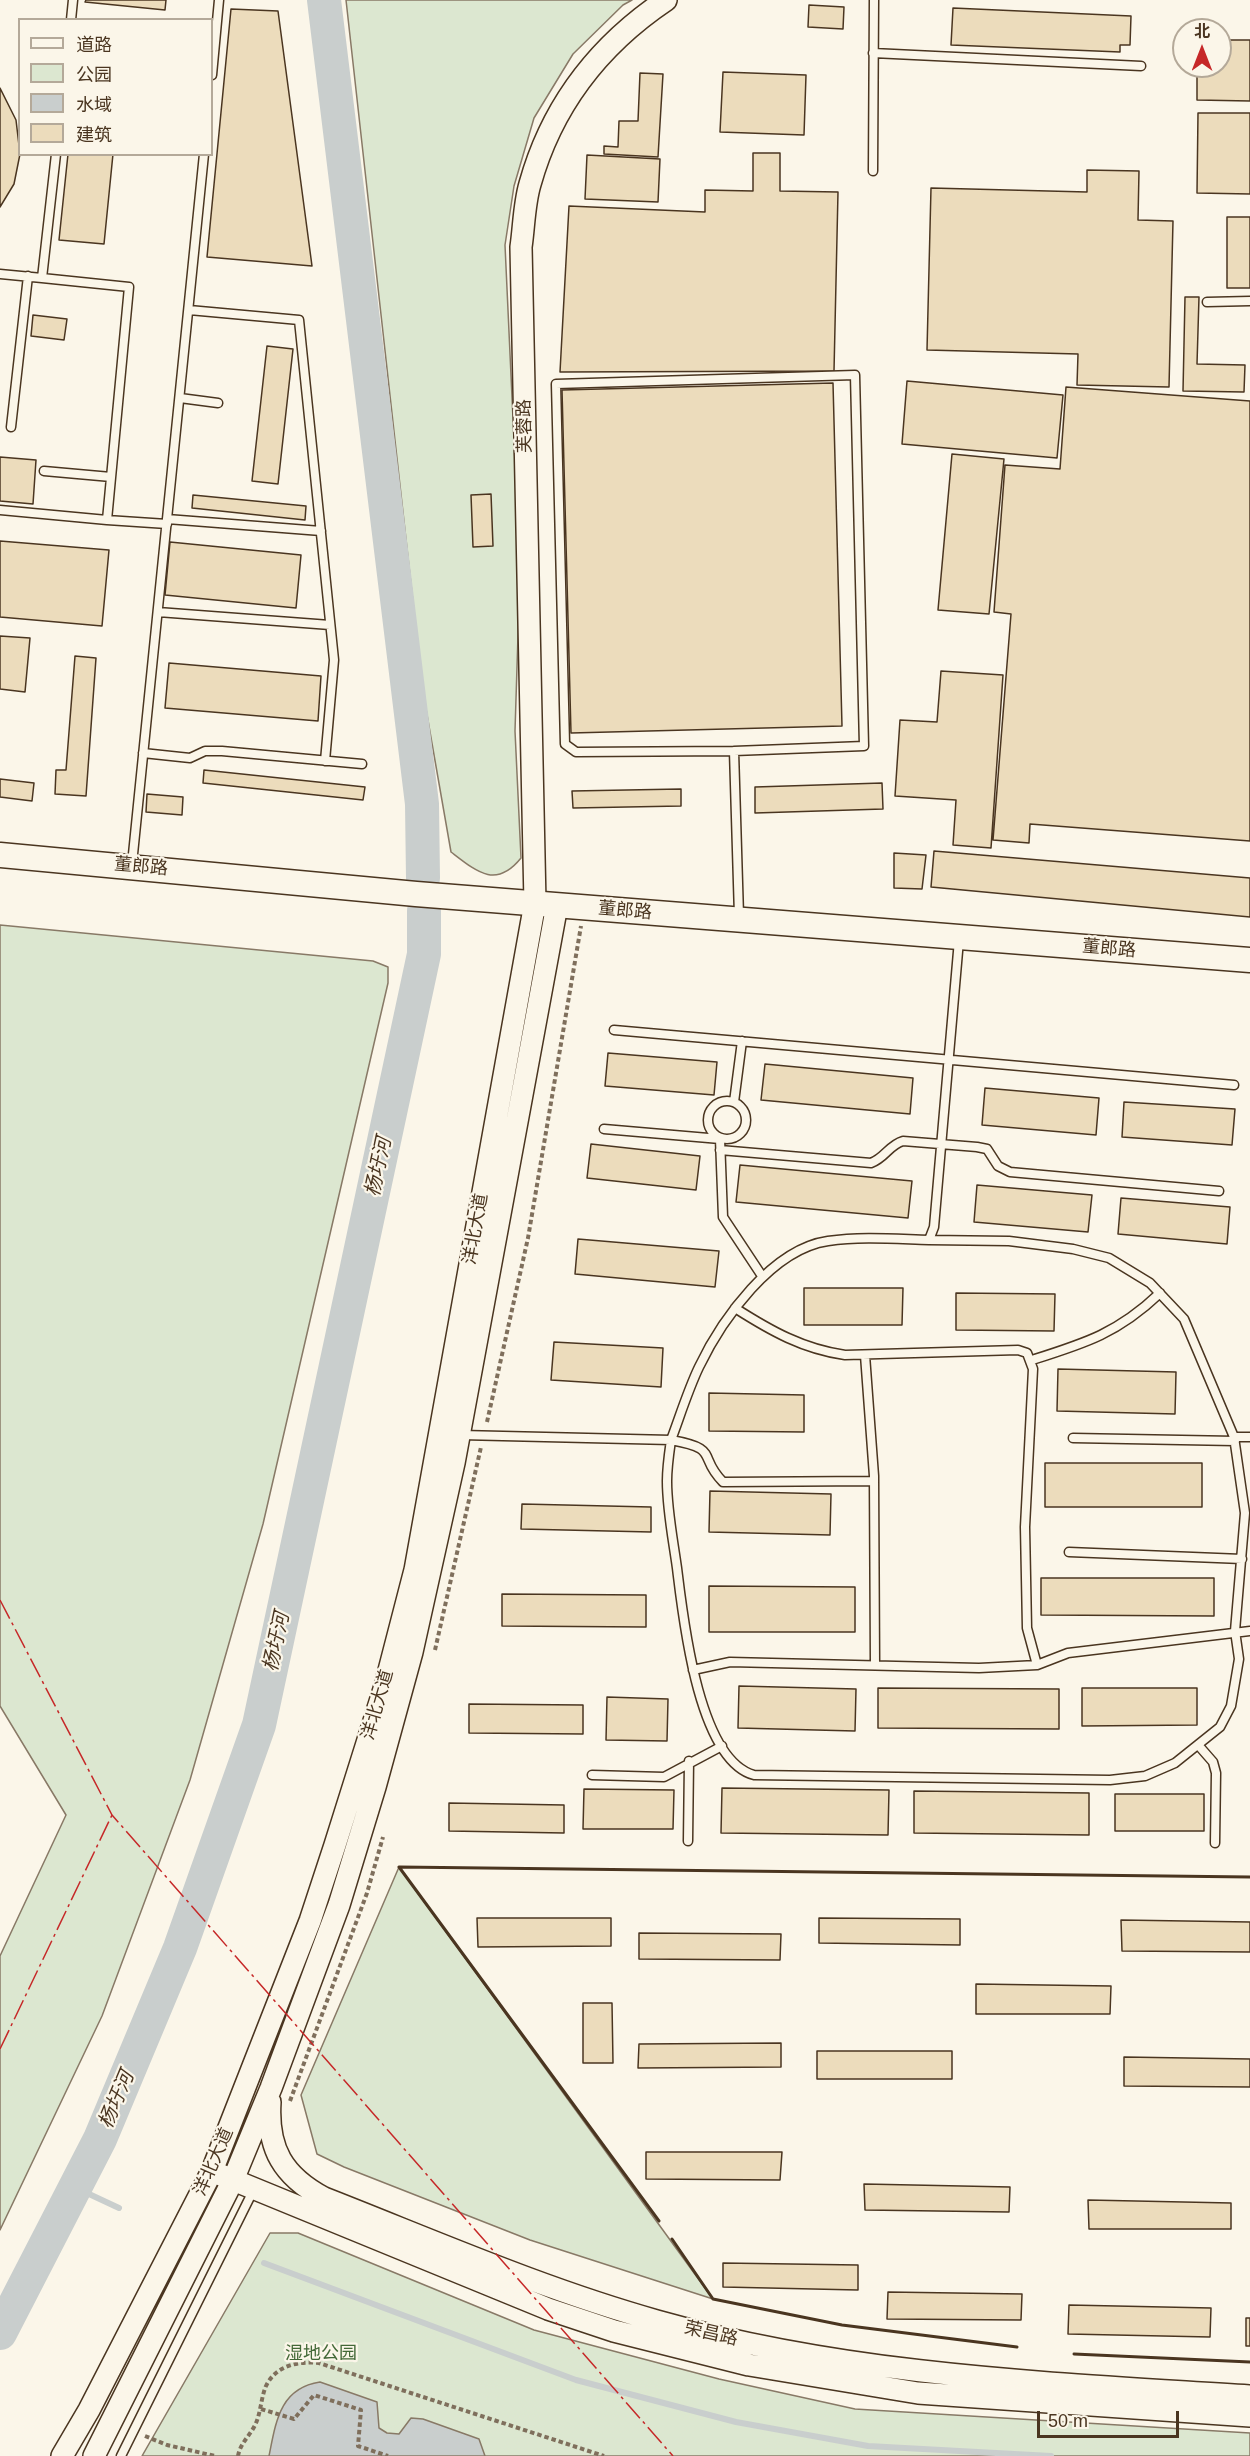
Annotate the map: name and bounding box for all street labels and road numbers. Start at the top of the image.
street label: 芙蓉路 [514,399,536,453]
street label: 董郎路 [113,854,169,880]
street label: 董郎路 [597,898,653,924]
street label: 董郎路 [1081,936,1137,962]
street label: 洋北大道 [459,1192,493,1266]
street label: 洋北大道 [358,1667,398,1743]
street label: 洋北大道 [189,2125,239,2199]
street label: 荣昌路 [682,2317,740,2351]

